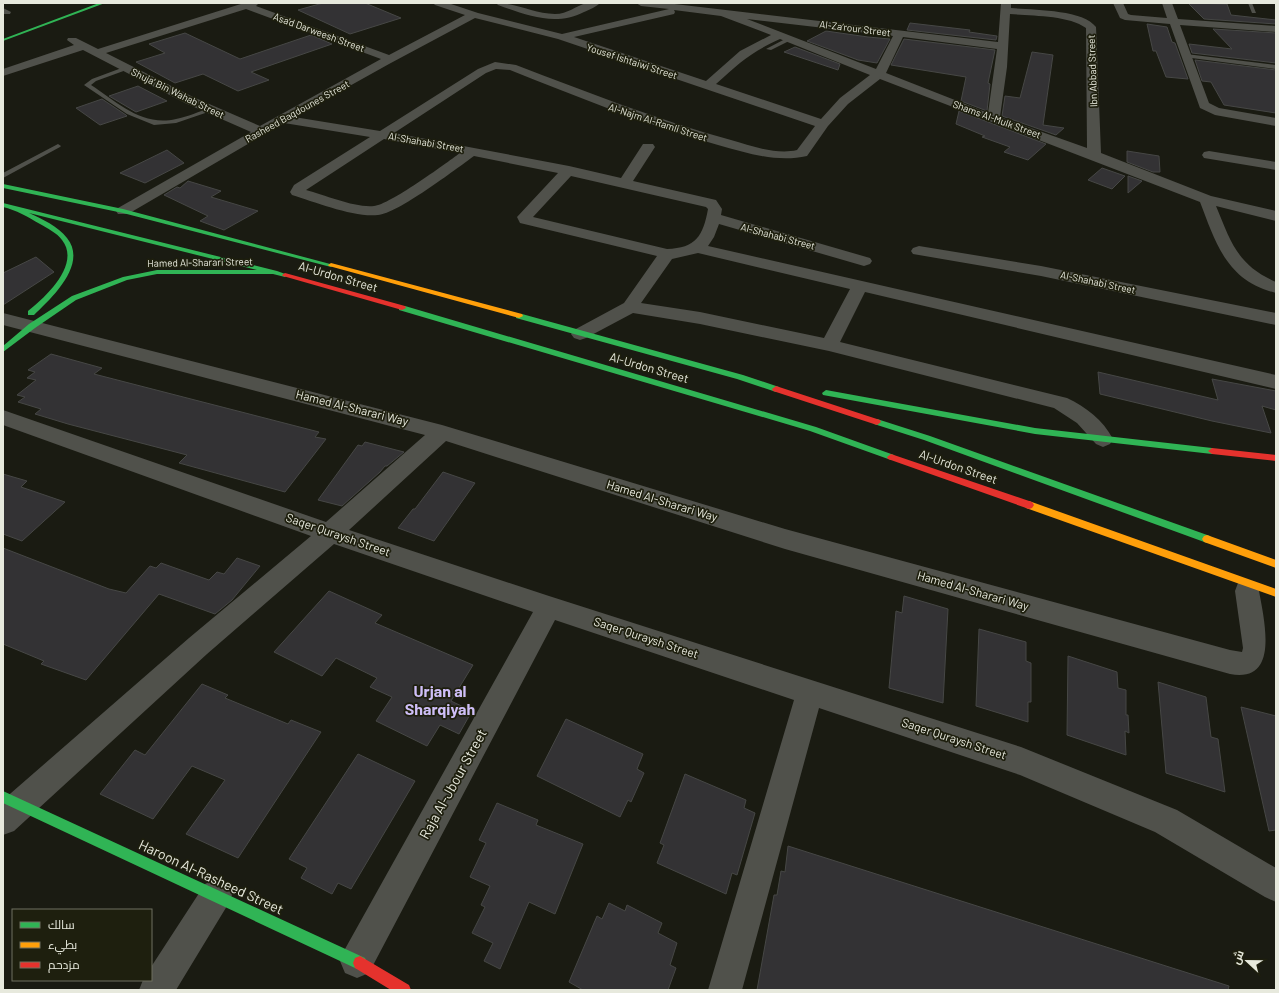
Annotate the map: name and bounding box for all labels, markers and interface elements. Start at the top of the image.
street label: Asa'd Darweesh Street [272,10,367,54]
street label: Al-Za’rour Street [819,18,892,38]
street label: Ibn Abbad Street [1085,34,1099,107]
street label: Yousef Ishtaiwi Street [585,41,679,81]
street label: Shuja' Bin Wahab Street [129,65,227,121]
street label: Rasheed Baqdounes Street [243,77,352,145]
street label: Shams Al-Mulk Street [951,97,1043,141]
street label: Al-Najm Al-Ramli Street [607,100,709,144]
street label: Al-Shahabi Street [387,129,465,155]
street label: Al-Shahabi Street [740,220,817,252]
street label: Hamed Al-Sharari Street [147,255,253,269]
street label: Al-Urdon Street [297,258,379,294]
street label: Al-Shahabi Street [1059,268,1137,296]
street label: Al-Urdon Street [608,349,690,385]
street label: Hamed Al-Sharari Way [295,386,410,428]
street label: Al-Urdon Street [917,446,999,486]
street label: Hamed Al-Sharari Way [605,476,720,524]
street label: Saqer Quraysh Street [284,510,392,558]
street label: Hamed Al-Sharari Way [916,567,1031,613]
street label: Saqer Quraysh Street [592,614,700,661]
district label: Urjan al Sharqiyah [405,681,475,718]
street label: Saqer Quraysh Street [900,715,1008,762]
street label: Raja Al-Jbour Street [415,726,490,842]
street label: Haroon Al-Rasheed Street [136,836,286,918]
legend [12,909,152,981]
text: سالك [48,917,75,931]
text: بطيء [48,937,77,955]
north arrow [1227,941,1267,981]
text: ش [1229,948,1247,966]
text: مزدحم [48,957,80,973]

